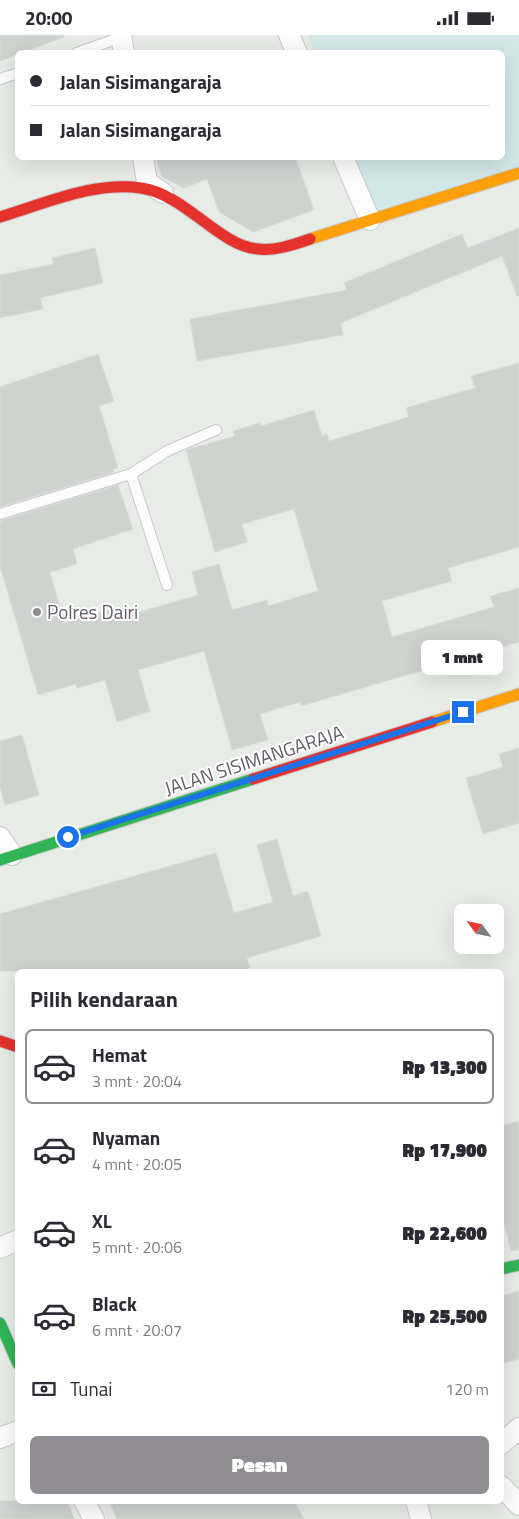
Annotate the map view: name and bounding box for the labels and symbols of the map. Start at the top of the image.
place label: Polres Dairi [47,597,138,626]
marker: Polres Dairi [31,606,43,618]
callout: 1 mnt [422,639,504,675]
route end [452,701,474,723]
street label: JALAN SISIMANGARAJA [160,717,347,802]
route start [57,826,79,848]
north arrow [454,904,504,954]

